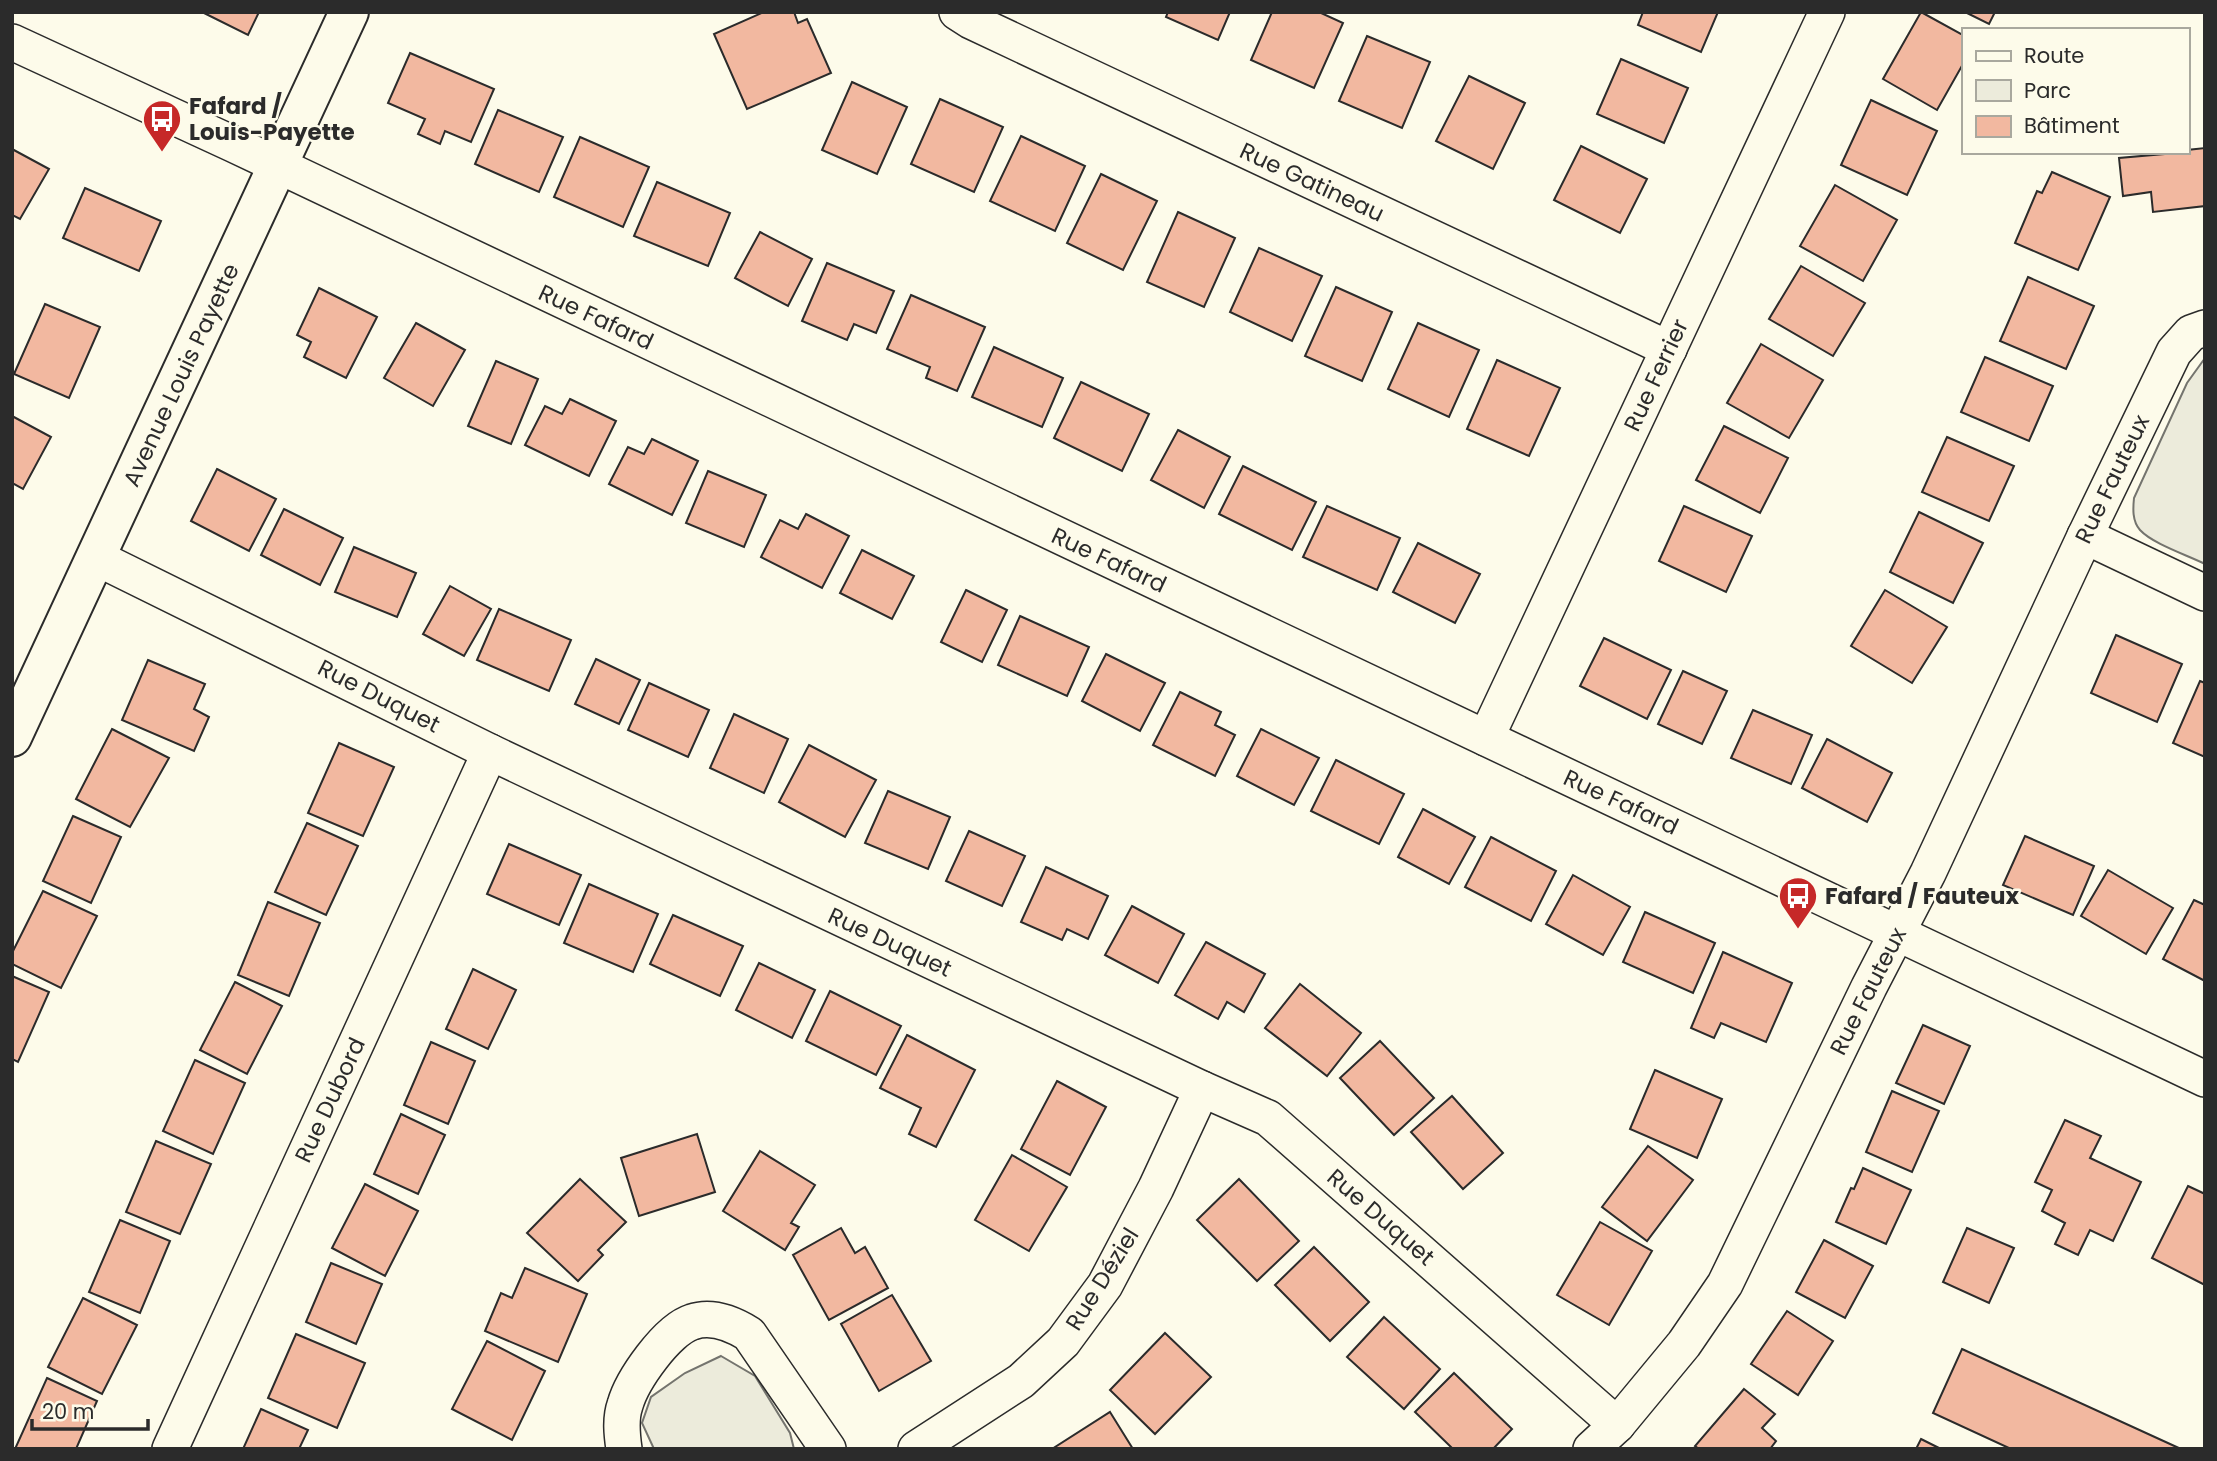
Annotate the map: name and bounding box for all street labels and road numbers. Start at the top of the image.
street label: Rue Gatineau [1235,135,1389,229]
street label: Avenue Louis Payette [115,258,247,492]
street label: Rue Fafard [533,276,659,358]
street label: Rue Ferrier [1616,314,1696,436]
street label: Rue Fauteux [2067,409,2157,549]
street label: Rue Fafard [1046,519,1172,601]
street label: Rue Duquet [312,652,446,740]
street label: Rue Fafard [1558,761,1684,843]
street label: Rue Duquet [823,899,957,985]
street label: Rue Fauteux [1822,922,1914,1060]
street label: Rue Dubord [287,1032,373,1168]
street label: Rue Duquet [1320,1161,1442,1273]
street label: Rue Déziel [1058,1221,1146,1337]

